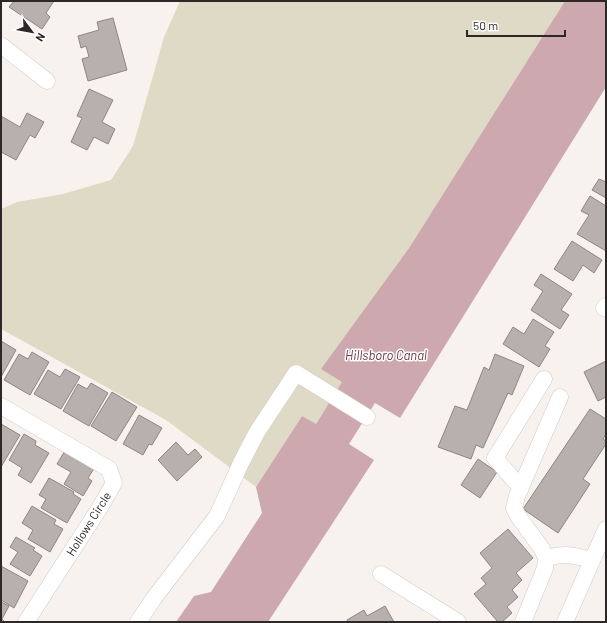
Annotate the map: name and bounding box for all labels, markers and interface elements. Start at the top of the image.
north arrow [12,12,52,52]
scale bar [467,12,565,38]
text: 50 m [473,18,498,32]
text: N [33,31,48,44]
water label: Hillsboro Canal [345,347,427,363]
street label: Hollows Circle [63,489,113,558]

